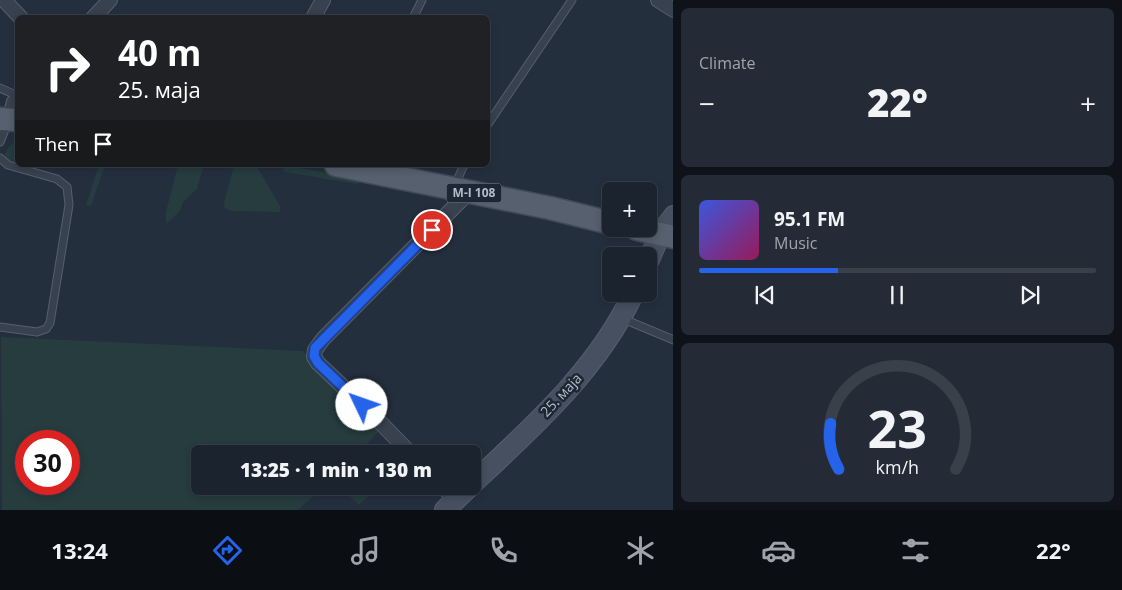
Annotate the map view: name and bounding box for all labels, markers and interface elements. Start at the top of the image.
text: 40 m [118,29,201,76]
icon: right [35,35,100,100]
text: Climate [699,52,756,74]
text: 25. маја [118,74,201,104]
text: 22° [867,76,928,128]
text: − [699,84,715,122]
text: + [1080,84,1096,122]
icon: arrive [89,130,117,158]
text: Then [35,131,79,157]
map controls [602,182,657,302]
button: + [602,182,657,237]
road number: M-I 108 [446,184,502,202]
text: 95.1 FM [774,206,845,232]
pin [411,209,453,251]
icon: arrive [418,216,446,244]
text: Music [774,232,818,254]
button: − [602,247,657,302]
icon: previous [751,281,779,309]
icon: pause [883,281,911,309]
icon: next [1016,281,1044,309]
street label: 25. маја [536,369,586,420]
position arrow [335,378,387,430]
text: 23 [868,392,927,463]
speed limit sign: 30 [15,430,80,495]
text: km/h [876,455,919,479]
text: 13:25 · 1 min · 130 m [240,457,432,483]
icon: directions [210,533,245,568]
icon: music [348,533,383,568]
icon: phone [486,533,521,568]
icon: climate [623,533,658,568]
icon: car [761,533,796,568]
icon: filters [898,533,933,568]
text: 13:24 [51,535,108,565]
text: 22° [1036,535,1071,565]

